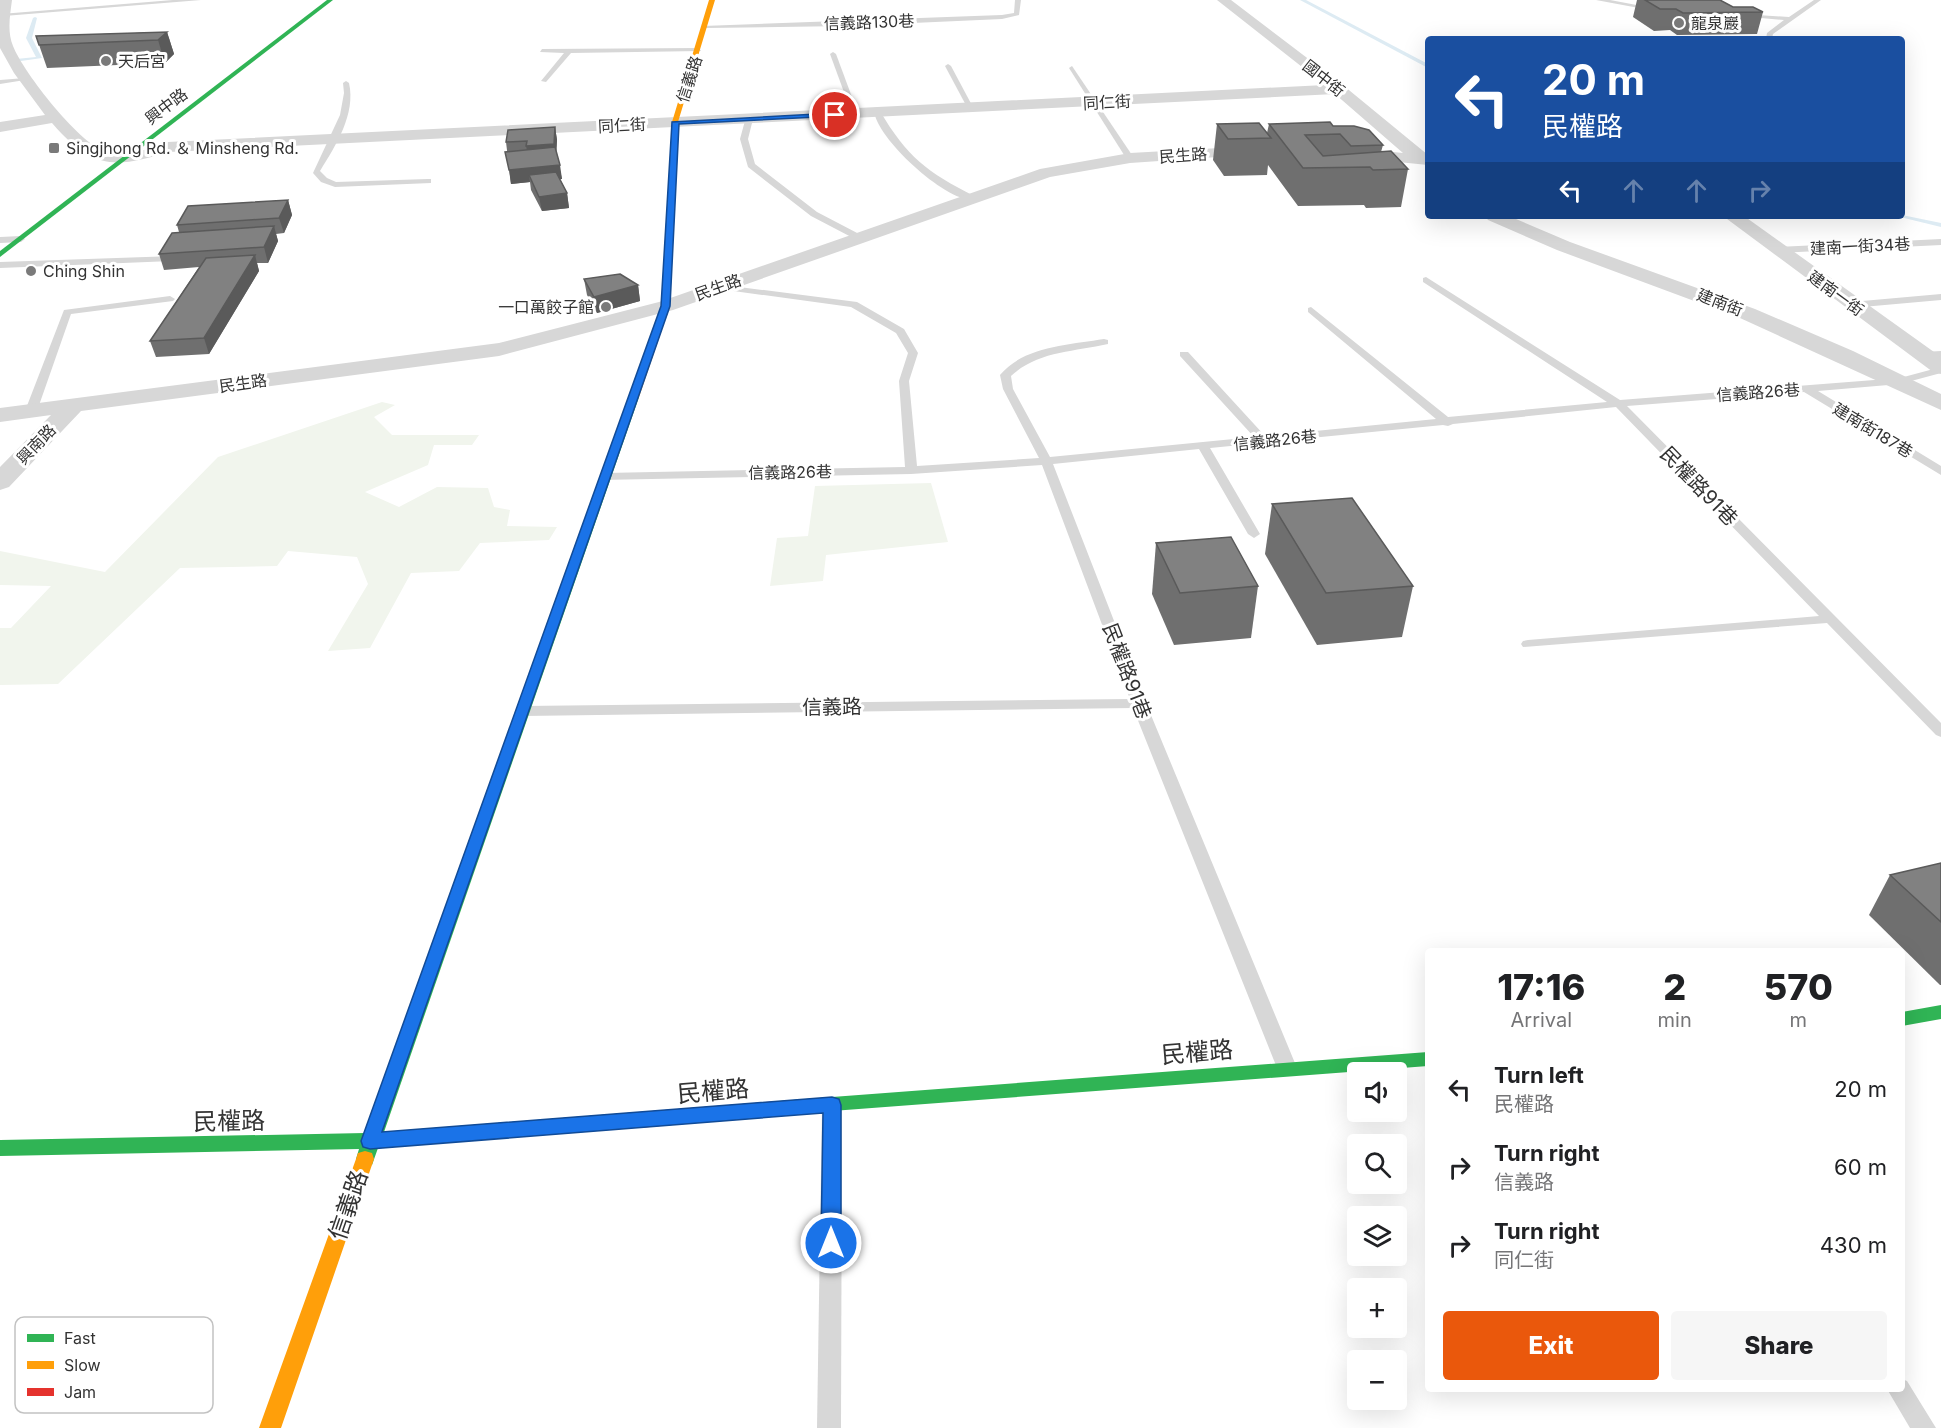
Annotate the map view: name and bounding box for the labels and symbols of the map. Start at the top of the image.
street label: 信義路130巷 [823,10,915,34]
place label: 龍泉巖 [1691,13,1739,33]
marker: 龍泉巖 [1672,16,1686,30]
place label: 天后宮 [118,51,166,71]
street label: 信義路 [672,53,706,105]
marker: 天后宮 [99,54,113,68]
street label: 國中街 [1299,55,1349,101]
street label: 興中路 [141,84,191,128]
pin [809,89,860,140]
street label: 同仁街 [1083,91,1131,113]
street label: 同仁街 [598,114,646,136]
place label: Singjhong Rd. ＆ Minsheng Rd. [66,138,299,158]
marker: Singjhong Rd. ＆ Minsheng Rd. [47,141,61,155]
street label: 民生路 [1158,143,1208,167]
street label: 建南一街34巷 [1809,233,1911,259]
place label: Ching Shin [43,261,125,281]
marker: Ching Shin [24,264,38,278]
street label: 建南一街 [1804,266,1868,320]
street label: 民生路 [692,269,744,305]
street label: 建南街 [1694,284,1746,320]
place label: 一口萬餃子館 [498,297,594,317]
marker: 一口萬餃子館 [599,300,613,314]
street label: 民生路 [218,370,268,396]
street label: 信義路26巷 [1716,379,1800,405]
street label: 建南街187巷 [1830,398,1916,462]
street label: 興南路 [12,420,60,468]
street label: 信義路26巷 [1232,426,1318,454]
street label: 民權路91巷 [1655,442,1743,530]
street label: 信義路26巷 [748,461,832,483]
street label: 民權路91巷 [1098,620,1156,722]
street label: 信義路 [802,694,862,720]
street label: 民權路 [1160,1034,1234,1070]
street label: 民權路 [676,1073,750,1109]
street label: 民權路 [193,1106,265,1136]
street label: 信義路 [323,1166,373,1244]
position arrow [799,1211,863,1275]
legend [15,1317,213,1413]
text: Fast [64,1328,96,1348]
text: Slow [64,1355,101,1375]
text: Jam [64,1382,96,1402]

